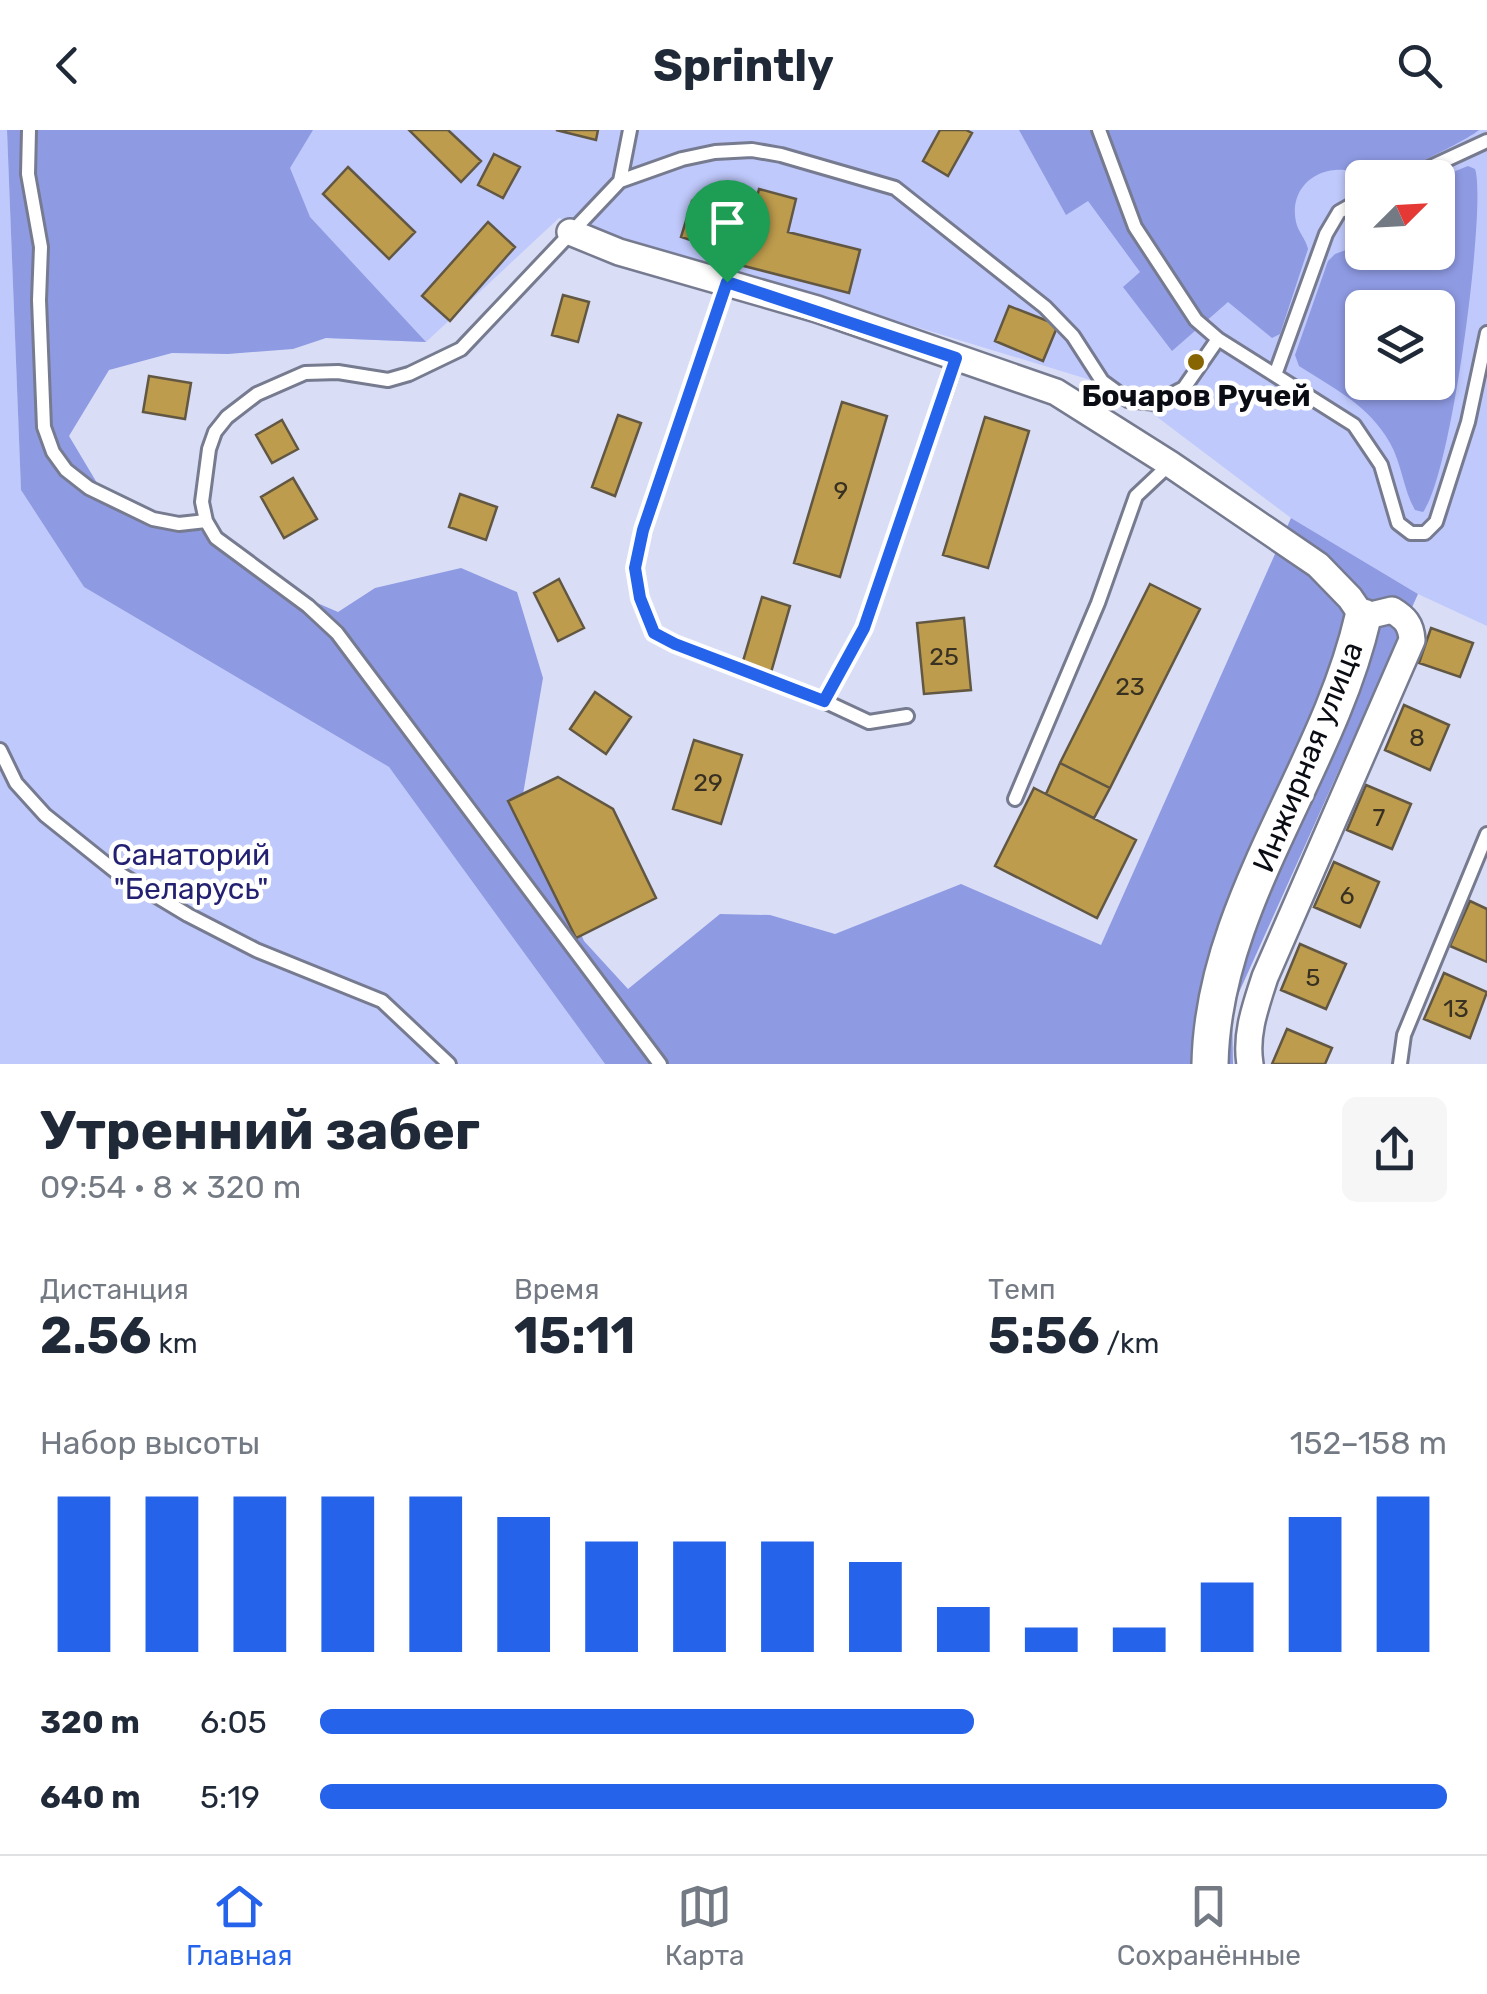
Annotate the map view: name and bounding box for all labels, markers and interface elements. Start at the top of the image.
icon: back [40,38,95,93]
icon: search [1392,38,1447,93]
text: Sprintly [653,39,834,92]
north arrow [1345,160,1455,270]
map controls [1345,160,1455,400]
pin [685,180,770,283]
icon: arrive [700,195,755,250]
button: layers [1345,290,1455,400]
marker: Бочаров Ручей [1185,351,1207,373]
place label: Бочаров Ручей [1082,378,1310,414]
house number: 9 [834,476,848,505]
street label: Инжирная улица [1245,636,1371,878]
house number: 25 [929,642,959,671]
house number: 23 [1115,672,1145,701]
house number: 8 [1409,723,1425,752]
house number: 29 [693,768,723,797]
house number: 7 [1373,803,1386,832]
park label: Санаторий "Беларусь" [112,837,270,907]
house number: 6 [1339,881,1355,910]
house number: 5 [1306,963,1320,992]
house number: 13 [1443,994,1469,1023]
button: share [1342,1097,1447,1202]
text: Утренний забег [40,1098,480,1163]
text: 09:54 · 8 × 320 m [40,1168,301,1206]
text: Дистанция [40,1273,189,1306]
text: Время [514,1273,599,1306]
text: Темп [988,1273,1056,1306]
text: 2.56 [40,1306,152,1366]
text: 15:11 [514,1306,635,1366]
text: 5:56 [988,1306,1100,1366]
text: km [152,1327,198,1360]
text: /km [1100,1327,1159,1360]
text: Набор высоты [40,1424,260,1462]
text: 152–158 m [1290,1424,1447,1462]
text: 320 m [40,1703,140,1741]
text: 6:05 [200,1703,267,1741]
text: 640 m [40,1778,141,1816]
text: 5:19 [200,1778,260,1816]
tab: Главная [186,1879,293,1972]
tab: Карта [665,1879,745,1972]
tab: Сохранённые [1117,1879,1301,1972]

